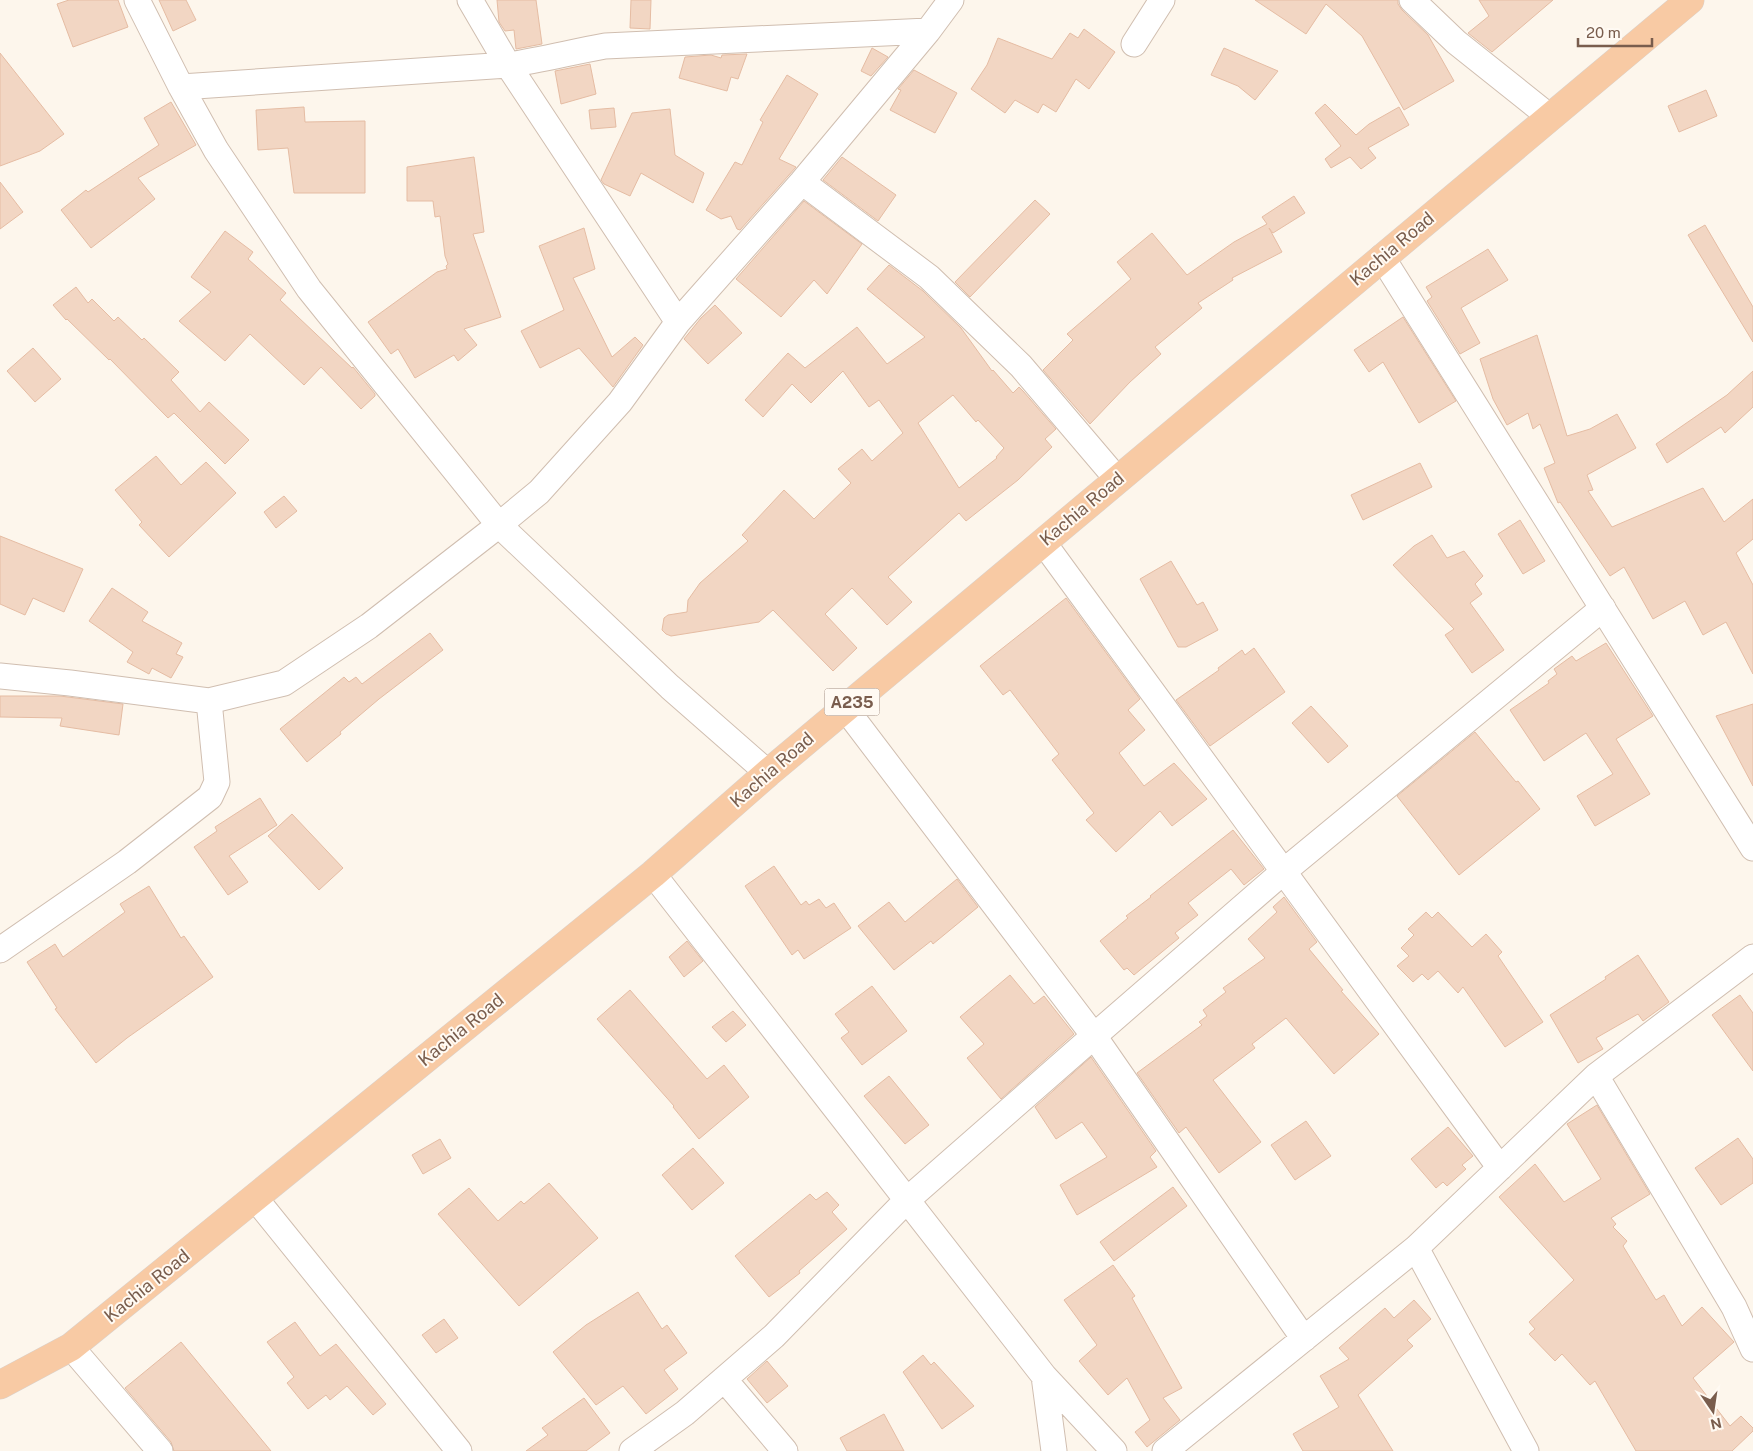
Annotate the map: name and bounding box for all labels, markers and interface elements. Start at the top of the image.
scale bar [1578,15,1652,47]
text: 20 m [1586,24,1621,41]
street label: Kachia Road [1345,207,1438,290]
street label: Kachia Road [1035,467,1128,550]
road number: A235 [824,689,880,716]
street label: Kachia Road [726,728,818,812]
street label: Kachia Road [414,989,508,1070]
street label: Kachia Road [100,1245,194,1326]
north arrow [1688,1386,1738,1436]
text: N [1709,1415,1723,1433]

